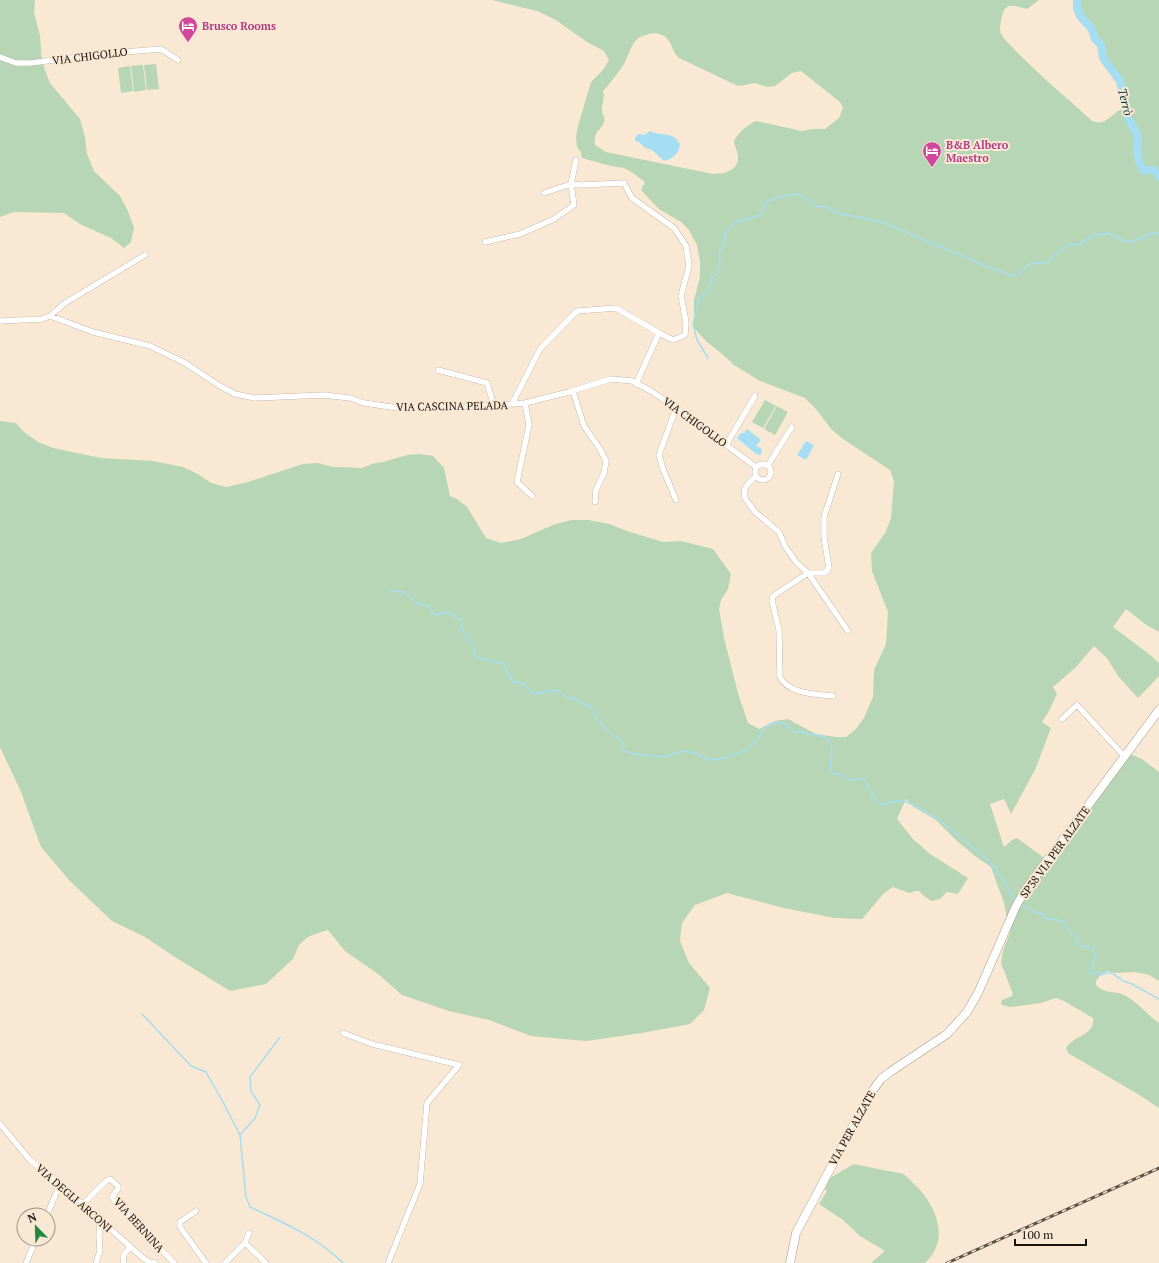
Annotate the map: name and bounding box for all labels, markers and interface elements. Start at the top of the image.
hotel icon: Brusco Rooms [177,15,199,43]
place label: Brusco Rooms [202,19,276,33]
street label: VIA CHIGOLLO [51,44,129,68]
water label: Terrò [1115,87,1136,117]
place label: B&B Albero Maestro [946,138,1009,165]
hotel icon: B&B Albero Maestro [921,140,943,168]
street label: VIA CHIGOLLO [660,394,730,450]
street label: VIA CASCINA PELADA [396,398,508,414]
street label: SP38 VIA PER ALZATE [1017,803,1093,901]
street label: VIA PER ALZATE [826,1088,878,1168]
street label: VIA DEGLI ARCONI [33,1161,115,1235]
street label: VIA BERNINA [111,1195,168,1256]
north arrow [16,1207,56,1247]
scale bar [1015,1221,1086,1247]
text: 100 m [1021,1227,1054,1242]

